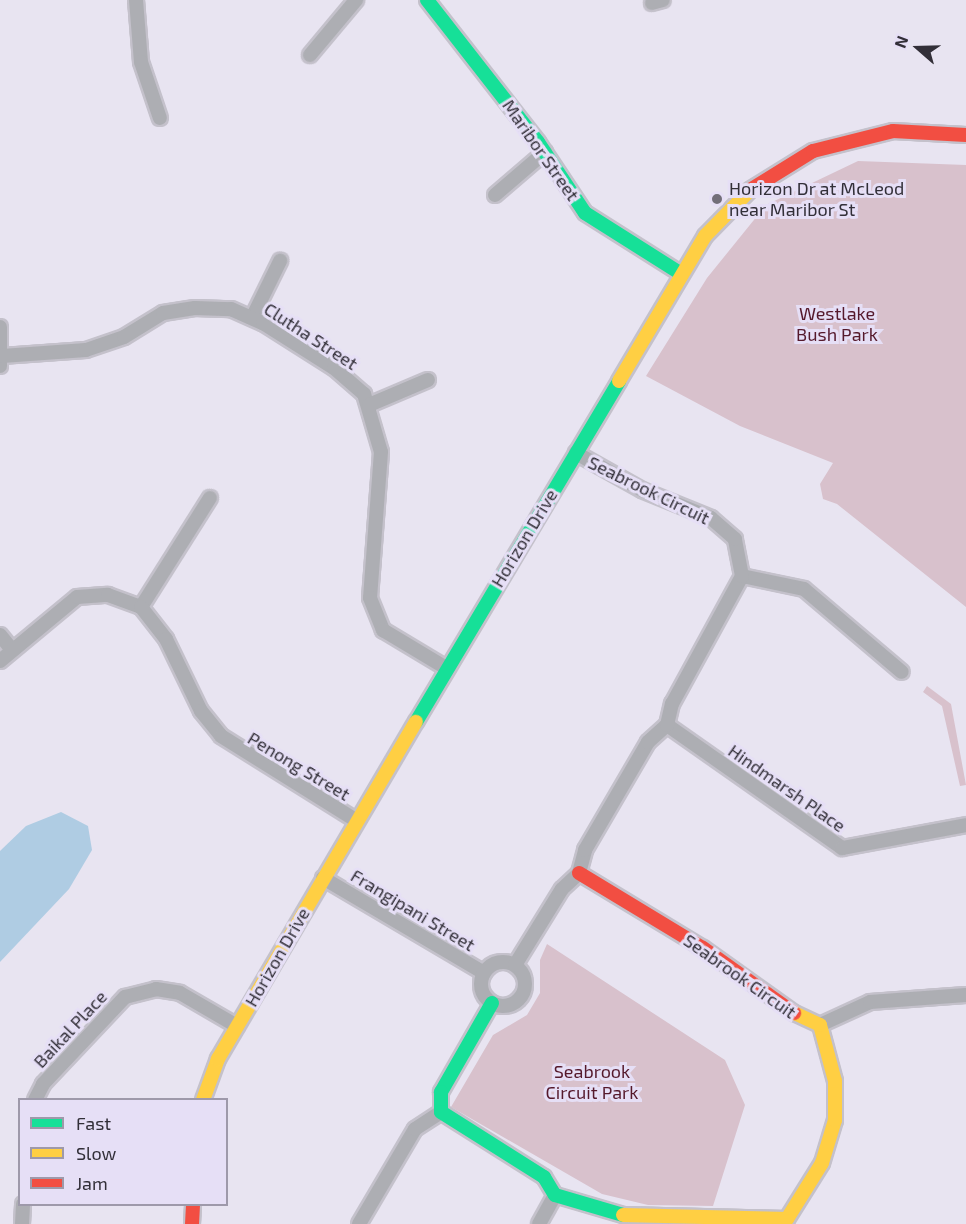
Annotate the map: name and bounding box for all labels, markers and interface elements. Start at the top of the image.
north arrow [888,18,948,78]
text: N [890,33,912,50]
street label: Maribor Street [498,95,584,205]
place label: Horizon Dr at McLeod near Maribor St [729,178,905,220]
marker: Horizon Dr at McLeod near Maribor St [710,192,724,206]
street label: Clutha Street [260,298,362,374]
park label: Westlake Bush Park [796,303,878,346]
street label: Seabrook Circuit [585,451,713,529]
street label: Horizon Drive [486,485,562,591]
street label: Penong Street [244,727,354,805]
street label: Hindmarsh Place [724,740,850,836]
street label: Frangipani Street [347,864,479,956]
street label: Horizon Drive [240,904,314,1010]
street label: Seabrook Circuit [679,929,801,1023]
street label: Baikal Place [29,986,111,1072]
park label: Seabrook Circuit Park [546,1061,638,1104]
legend [18,1098,228,1206]
text: Fast [76,1112,111,1134]
text: Slow [76,1142,116,1164]
text: Jam [76,1172,108,1194]

